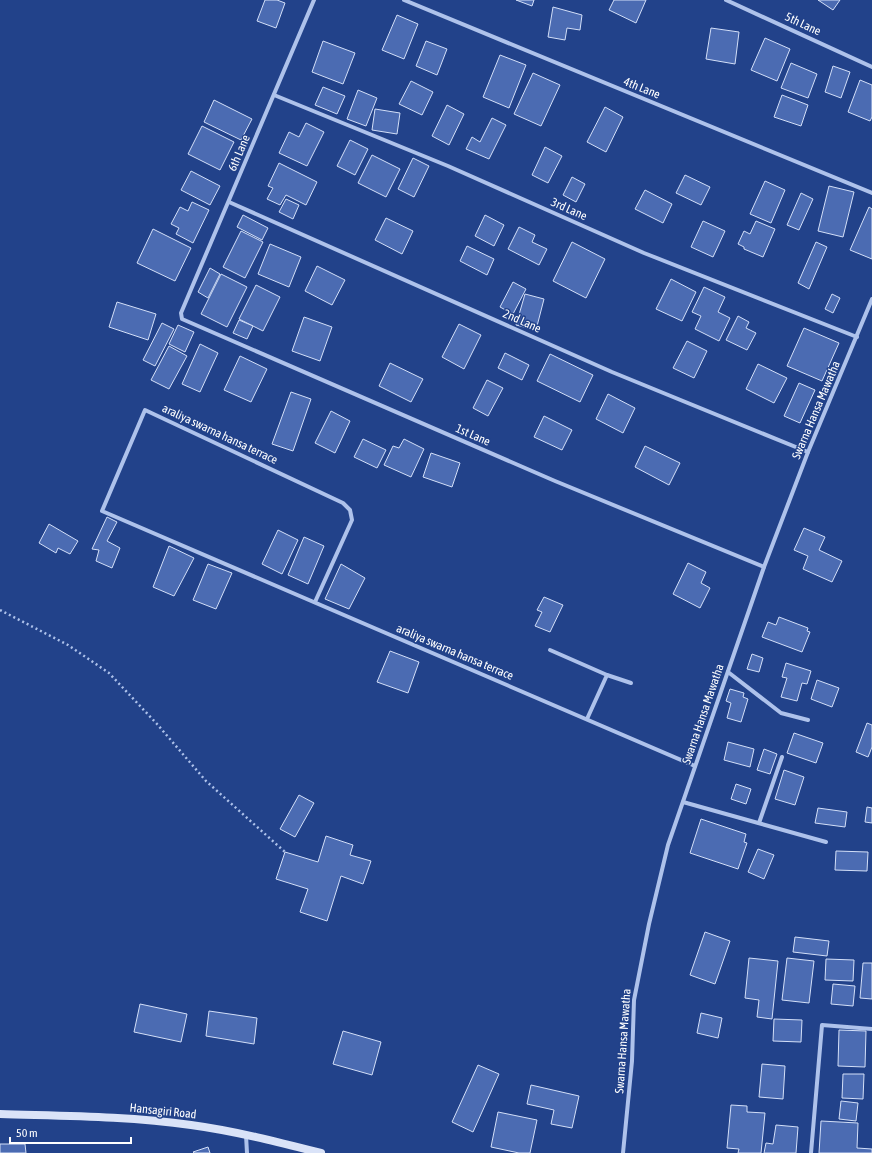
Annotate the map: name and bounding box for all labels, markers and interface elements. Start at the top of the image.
street label: 5th Lane [783,10,823,38]
street label: 4th Lane [622,74,662,102]
street label: 6th Lane [225,133,253,173]
street label: 3rd Lane [549,195,589,223]
street label: 2nd Lane [501,306,543,336]
street label: Swarna Hansa Mawatha [789,359,843,461]
street label: araliya swarna hansa terrace [160,401,280,467]
street label: 1st Lane [453,421,493,449]
street label: araliya swarna hansa terrace [394,621,516,683]
street label: Swarna Hansa Mawatha [679,662,727,766]
street label: Swarna Hansa Mawatha [612,988,634,1094]
street label: Hansagiri Road [129,1101,197,1121]
scale bar [10,1119,131,1145]
text: 50 m [16,1126,38,1140]

